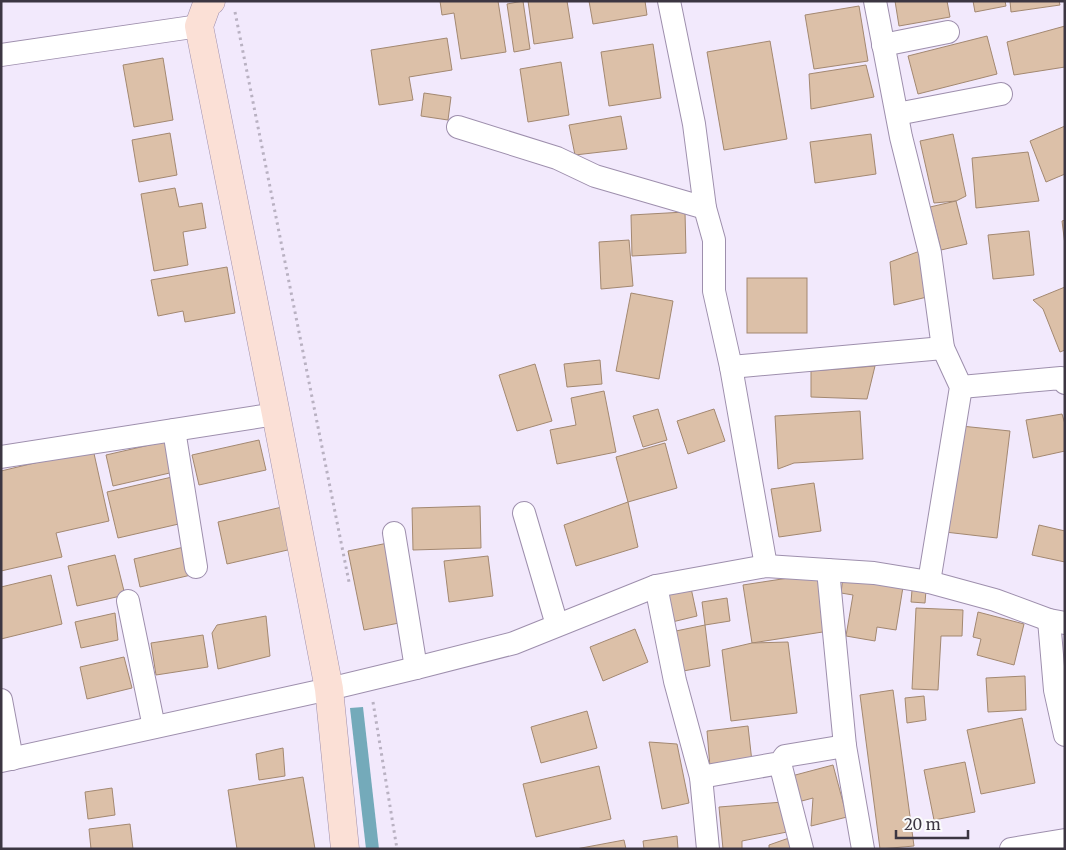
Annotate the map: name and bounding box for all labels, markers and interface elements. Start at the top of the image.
scale bar [896,808,968,840]
text: 20 m [904,815,941,834]

